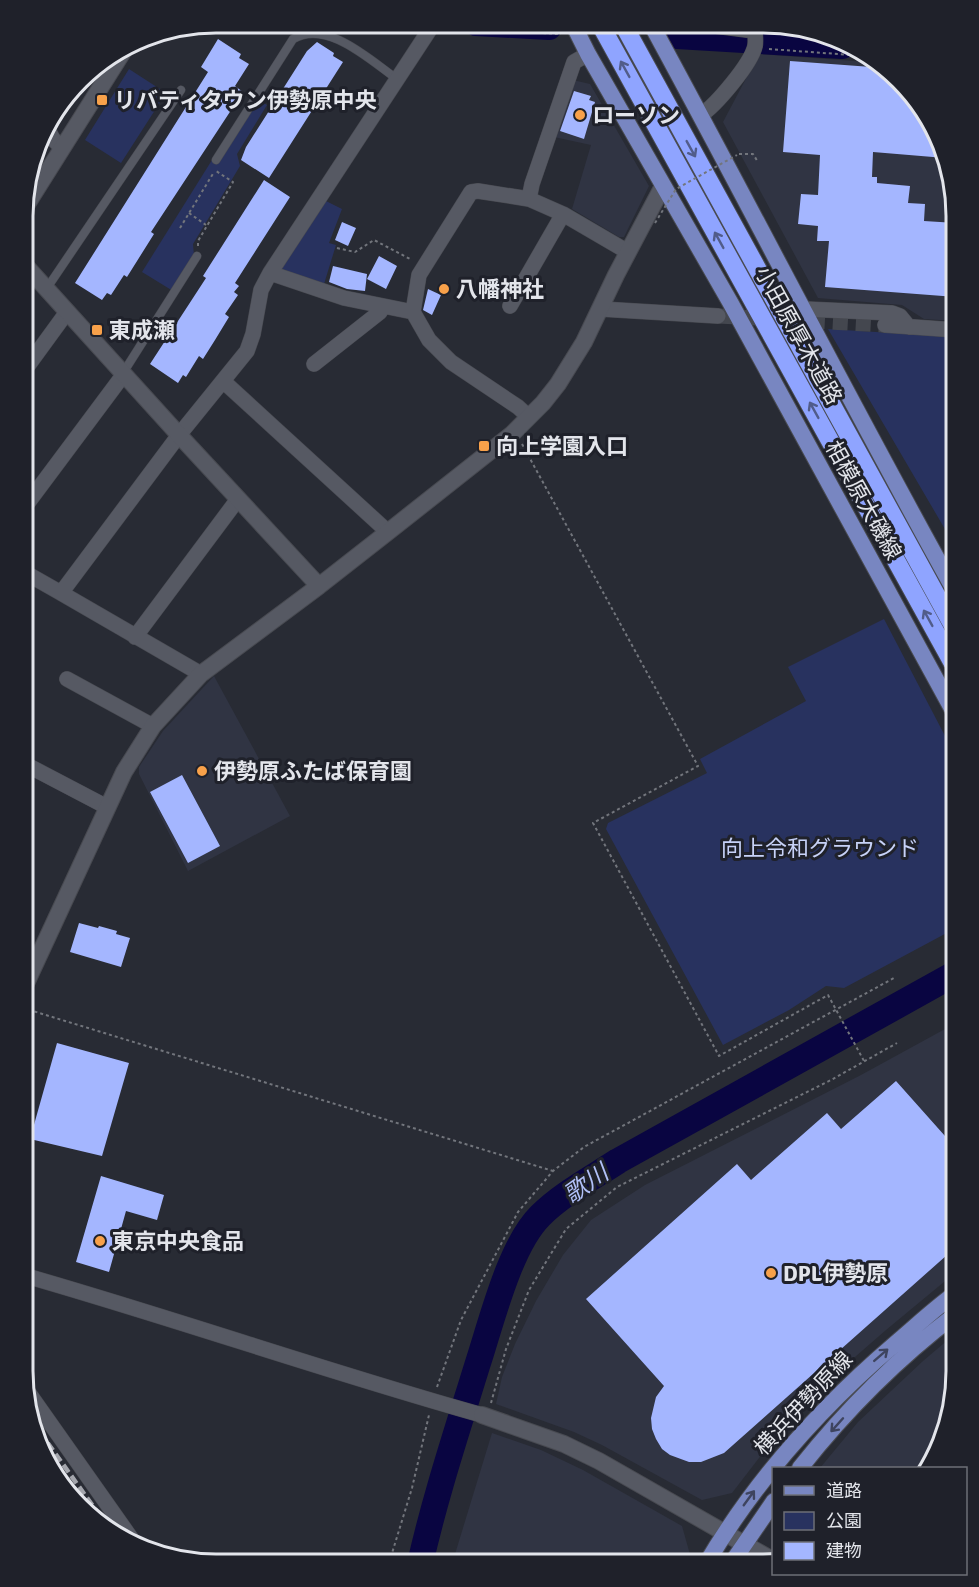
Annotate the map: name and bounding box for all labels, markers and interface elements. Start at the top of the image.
one-way arrow [619,61,631,78]
place label: リバティタウン伊勢原中央 [114,87,377,114]
marker: リバティタウン伊勢原中央 [95,93,109,107]
place label: ローソン [592,102,680,129]
marker: ローソン [573,108,587,122]
one-way arrow [686,140,698,157]
one-way arrow [713,232,725,249]
street label: 小田原厚木道路 [749,261,848,409]
place label: 八幡神社 [456,276,544,303]
marker: 八幡神社 [437,282,451,296]
place label: 東成瀬 [109,317,175,344]
marker: 東成瀬 [90,323,104,337]
one-way arrow [808,402,819,420]
place label: 向上学園入口 [496,433,628,460]
street label: 相模原大磯線 [820,436,907,565]
marker: 向上学園入口 [477,439,491,453]
one-way arrow [922,610,934,627]
place label: 伊勢原ふたば保育園 [214,758,412,785]
marker: 伊勢原ふたば保育園 [195,764,209,778]
park label: 向上令和グラウンド [721,835,919,862]
water label: 歌川 [558,1156,617,1210]
place label: 東京中央食品 [112,1228,244,1255]
marker: 東京中央食品 [93,1234,107,1248]
place label: DPL伊勢原 [783,1260,888,1287]
marker: DPL伊勢原 [764,1266,778,1280]
street label: 横浜伊勢原線 [748,1346,858,1461]
one-way arrow [873,1348,888,1362]
one-way arrow [830,1417,844,1432]
legend [772,1467,967,1575]
text: 道路 [826,1480,862,1502]
one-way arrow [743,1491,756,1507]
text: 公園 [826,1510,862,1532]
text: 建物 [826,1540,862,1562]

